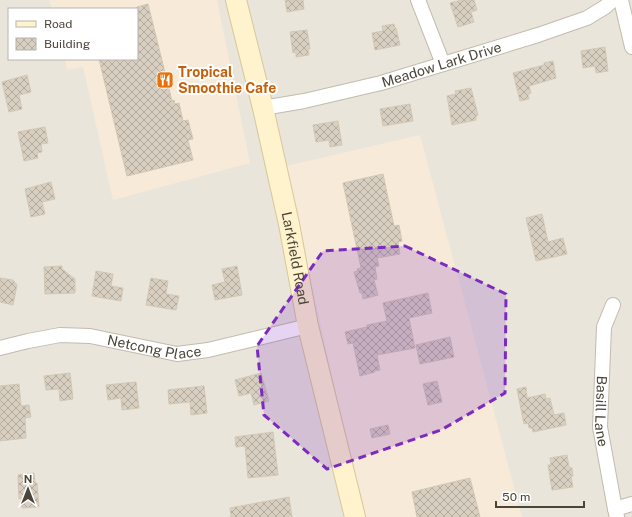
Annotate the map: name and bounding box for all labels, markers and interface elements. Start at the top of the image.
legend [8,8,138,60]
text: Road [44,17,72,31]
text: Building [44,37,90,51]
street label: Meadow Lark Drive [380,39,503,90]
place label: Tropical Smoothie Cafe [178,64,276,96]
restaurant icon: Tropical Smoothie Cafe [155,70,175,90]
street label: Larkfield Road [278,210,312,306]
street label: Netcong Place [106,332,202,362]
street label: Basill Lane [592,375,611,448]
north arrow [8,469,48,509]
text: N [24,473,32,485]
scale bar [496,483,584,509]
text: 50 m [502,490,530,504]

